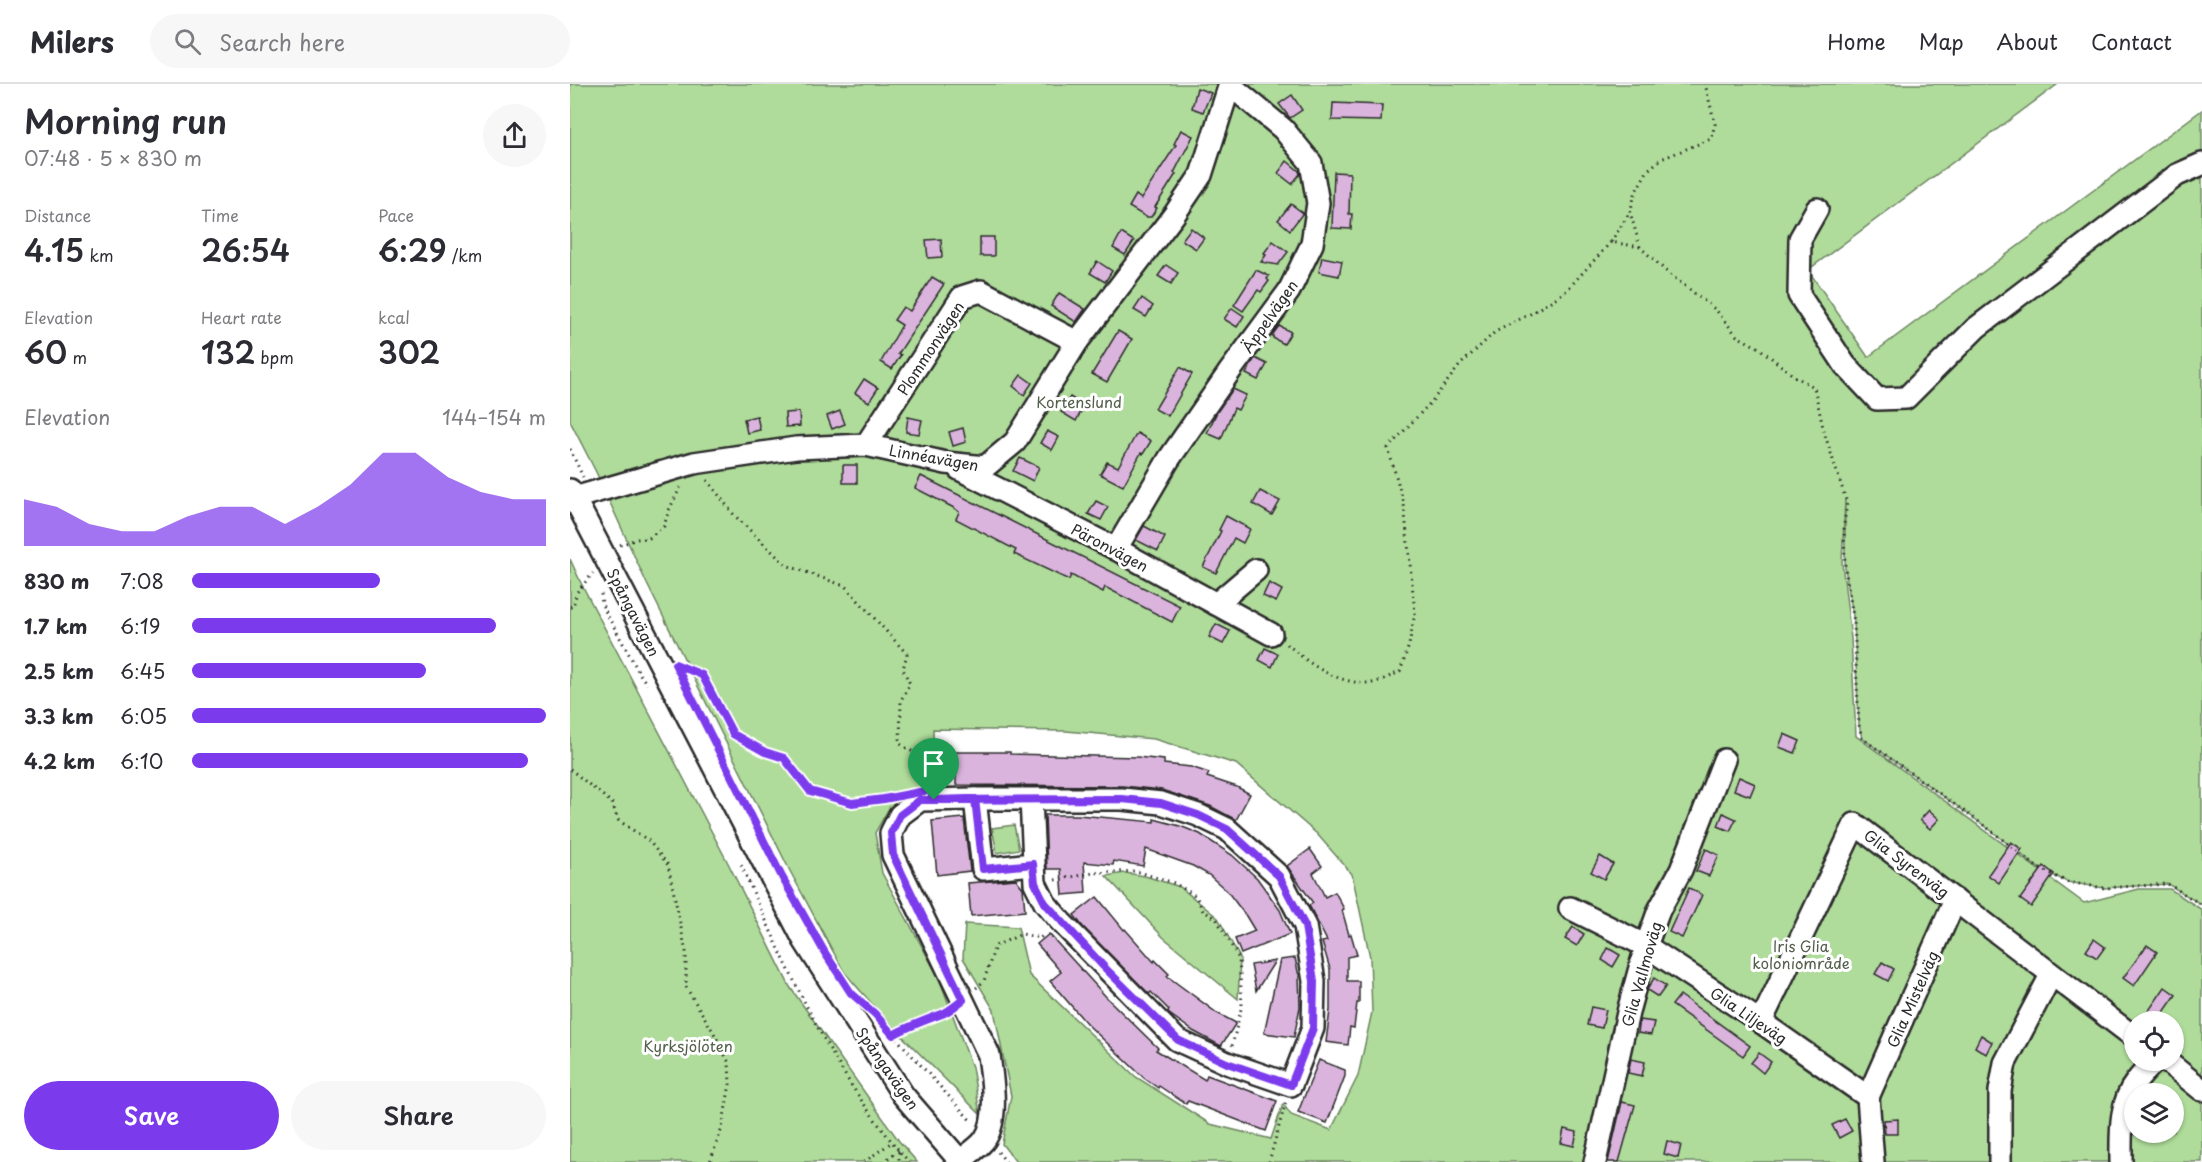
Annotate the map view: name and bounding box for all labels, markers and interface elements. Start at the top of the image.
search box [150,14,570,68]
text: Milers [30,20,114,63]
icon: search [171,25,204,58]
text: Search here [219,25,345,58]
text: Home [1827,25,1886,57]
text: Map [1919,25,1964,57]
text: About [1997,25,2058,57]
text: Contact [2091,25,2172,57]
text: Morning run [24,95,227,145]
button: share [483,104,546,167]
text: 07:48 · 5 × 830 m [24,143,202,173]
text: Distance [24,203,91,227]
text: Time [201,203,239,227]
text: Pace [378,203,414,227]
text: 4.15 [24,227,84,272]
text: 26:54 [201,227,290,272]
text: 6:29 [378,227,446,272]
text: km [84,243,114,267]
text: /km [446,243,482,267]
street label: Äppelvägen [1235,275,1303,357]
street label: Plommonvägen [891,296,969,400]
text: Elevation [24,305,93,329]
text: Heart rate [201,305,282,329]
text: kcal [378,305,410,329]
text: 60 [24,329,67,374]
text: 132 [201,329,255,374]
text: 302 [378,329,440,374]
text: m [67,345,87,369]
text: bpm [255,345,294,369]
park label: Kortenslund [1036,390,1122,413]
text: Elevation [24,402,110,432]
text: 144–154 m [442,402,546,432]
street label: Linnéavägen [887,438,981,476]
street label: Päronvägen [1067,517,1153,577]
street label: Spångavägen [602,564,666,660]
text: 830 m [24,566,89,596]
text: 7:08 [120,566,164,596]
text: 1.7 km [24,611,87,641]
text: 6:19 [120,611,160,641]
text: 2.5 km [24,656,94,686]
text: 6:45 [120,656,165,686]
text: 3.3 km [24,701,94,731]
text: 6:05 [120,701,167,731]
pin [908,738,959,800]
text: 4.2 km [24,746,95,776]
text: 6:10 [120,746,163,776]
icon: arrive [917,747,950,780]
street label: Glia Syrenväg [1859,823,1955,903]
street label: Glia Vallmoväg [1615,919,1667,1029]
park label: Iris Glia koloniområde [1752,934,1850,974]
street label: Glia Mistelväg [1880,947,1944,1051]
street label: Glia Liljeväg [1706,981,1792,1049]
map controls [2124,1011,2184,1143]
button: locate [2124,1011,2184,1071]
street label: Spångavägen [851,1022,925,1114]
park label: Kyrksjölöten [643,1034,733,1057]
button: Save [24,1081,279,1150]
button: Share [291,1081,546,1150]
button: layers [2124,1083,2184,1143]

